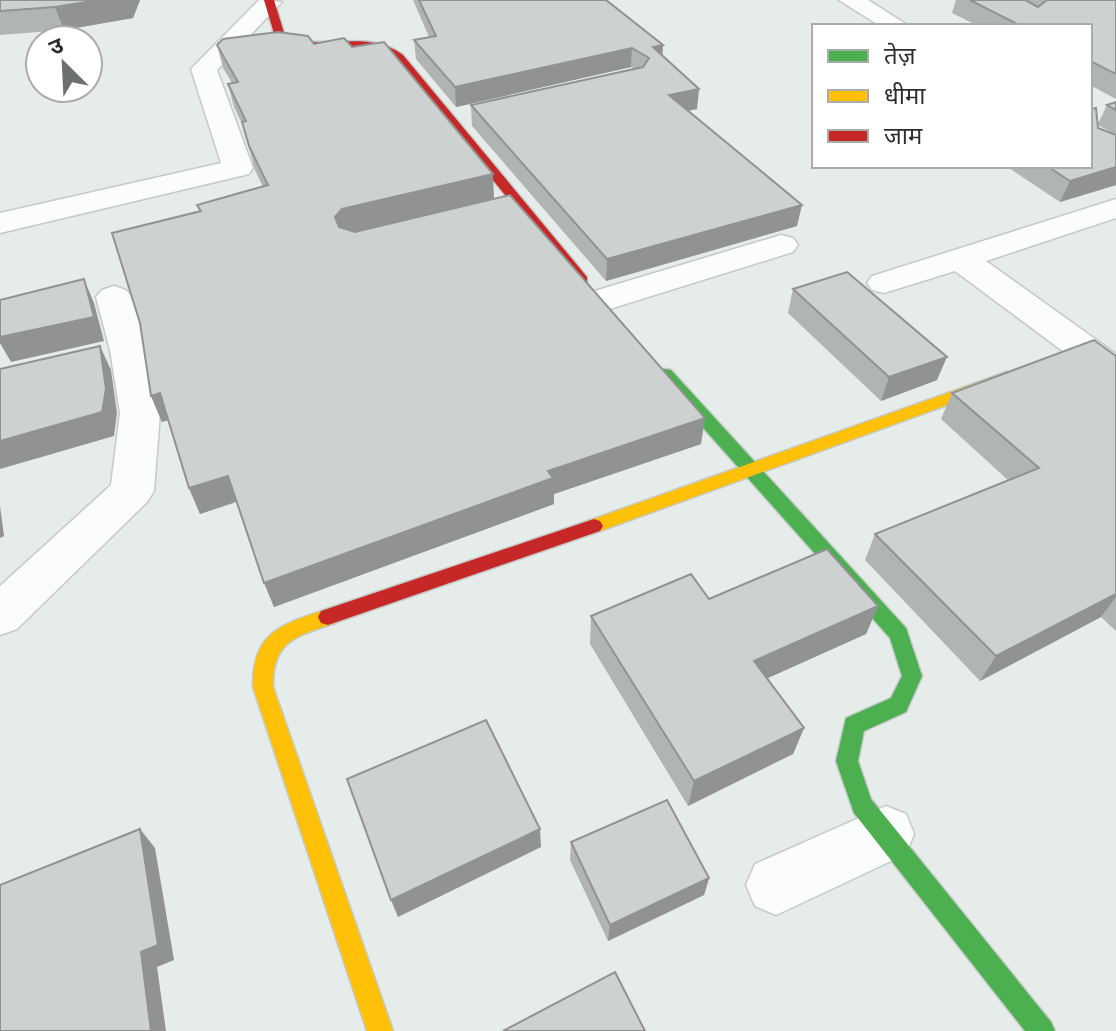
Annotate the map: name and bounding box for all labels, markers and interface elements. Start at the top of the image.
north arrow [24,24,104,104]
legend [812,24,1092,168]
text: उ [46,33,69,63]
text: तेज़ [884,42,917,73]
text: धीमा [884,82,926,113]
text: जाम [884,123,923,153]

